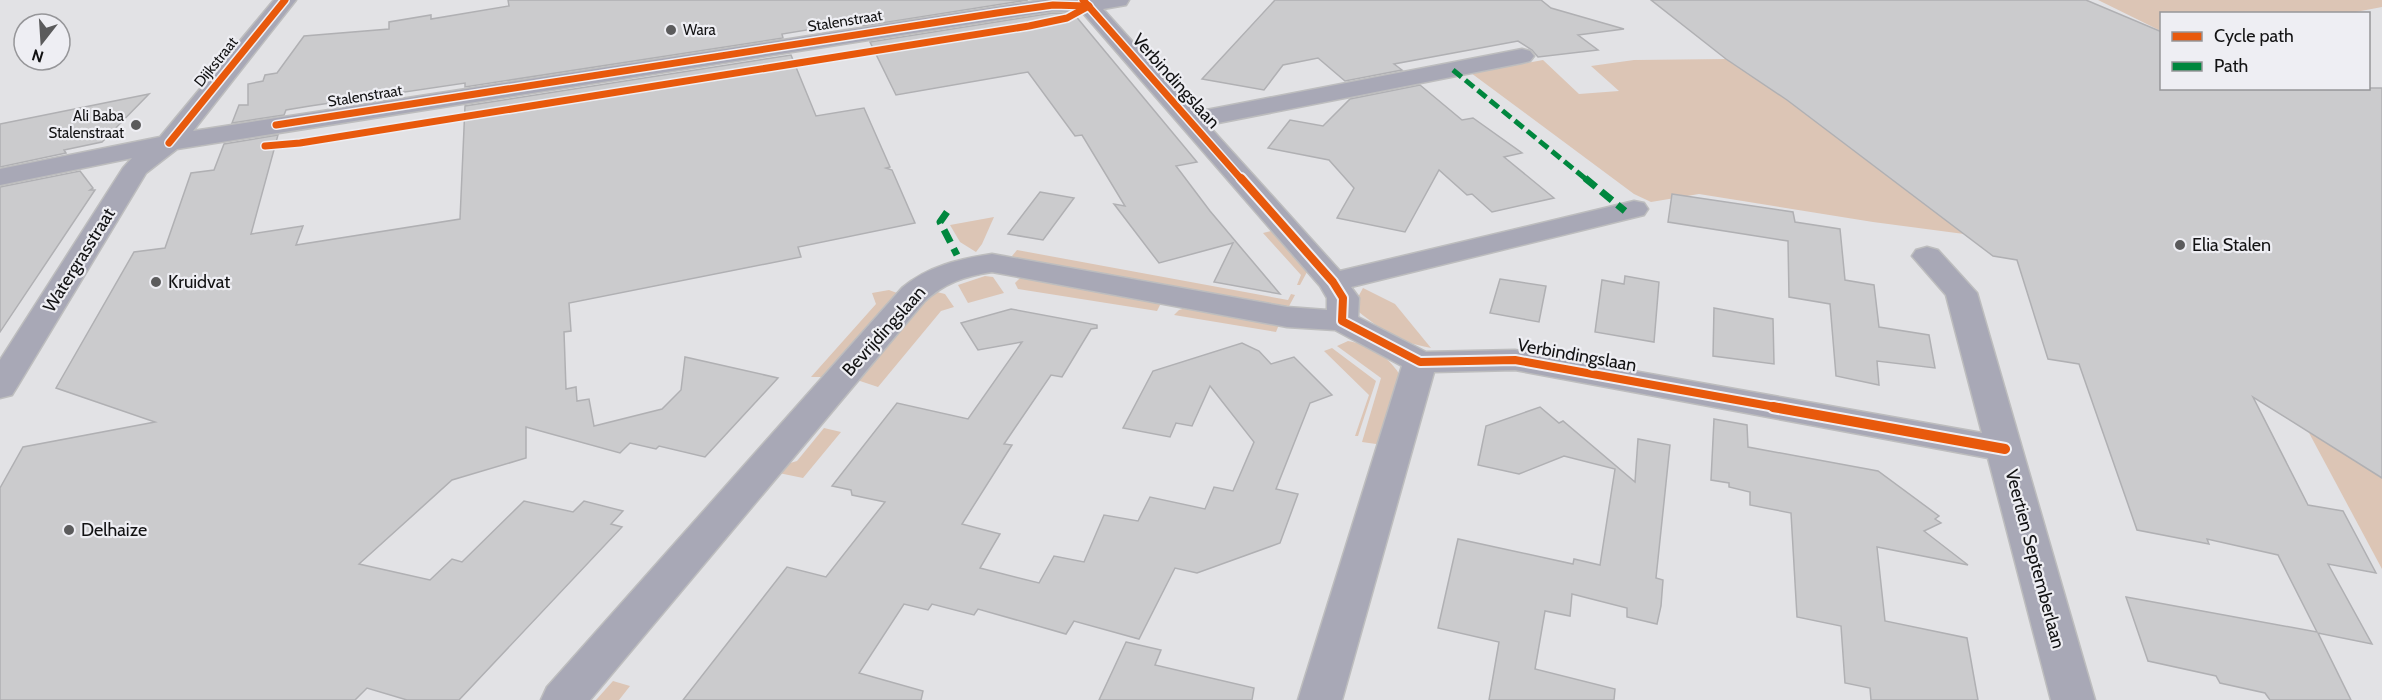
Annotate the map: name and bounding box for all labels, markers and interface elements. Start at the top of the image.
street label: Stalenstraat [806,6,884,36]
north arrow [12,12,72,72]
legend [2160,12,2370,90]
place label: Wara [683,21,716,39]
marker: Wara [664,23,678,37]
text: Cycle path [2214,25,2294,47]
street label: Verbindingslaan [1127,29,1225,133]
street label: Dijkstraat [190,33,242,91]
text: N [30,45,46,67]
text: Path [2214,55,2248,77]
street label: Stalenstraat [326,81,404,111]
place label: Ali Baba Stalenstraat [48,107,125,142]
marker: Ali Baba Stalenstraat [129,118,143,132]
street label: Watergrasstraat [38,204,120,316]
place label: Elia Stalen [2192,234,2271,256]
marker: Elia Stalen [2173,238,2187,252]
place label: Kruidvat [168,271,230,293]
marker: Kruidvat [149,275,163,289]
street label: Bevrijdingslaan [838,281,930,381]
street label: Verbindingslaan [1516,334,1638,376]
street label: Veertien Septemberlaan [2001,467,2069,651]
place label: Delhaize [81,519,147,541]
marker: Delhaize [62,523,76,537]

